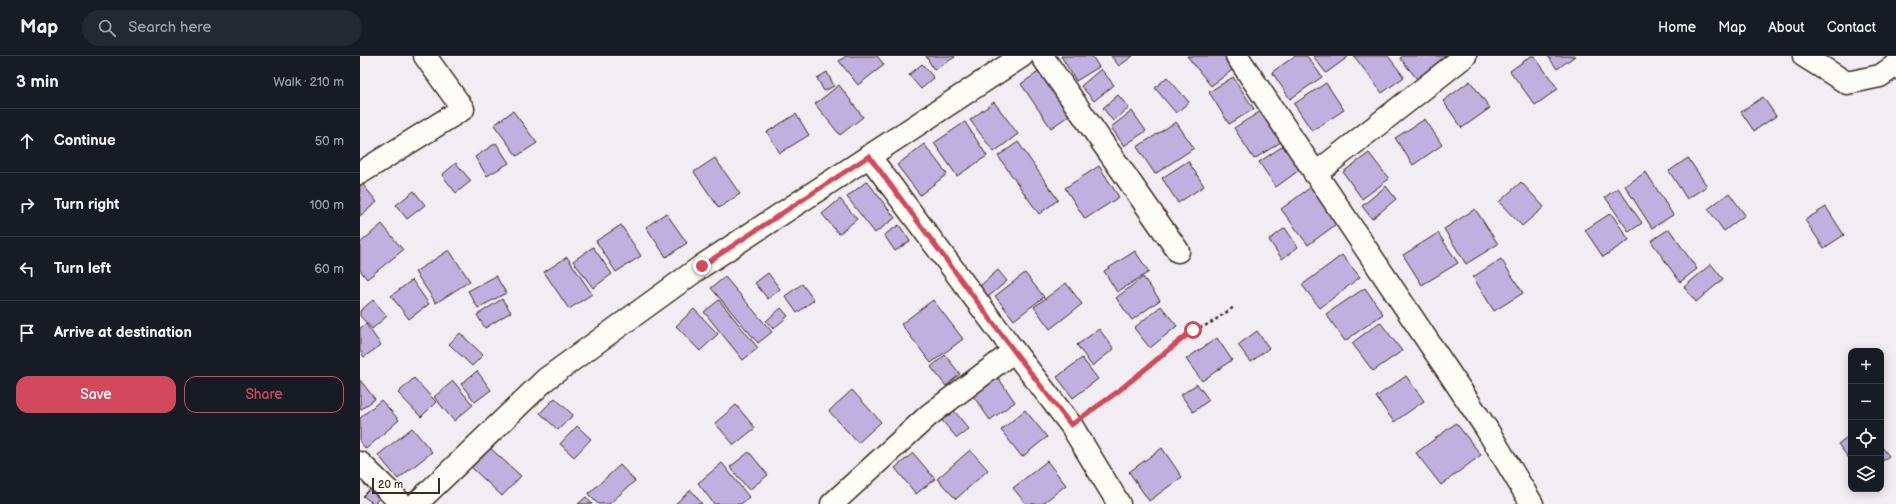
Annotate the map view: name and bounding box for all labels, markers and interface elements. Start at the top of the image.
search box [82,10,362,46]
text: Map [20,16,58,39]
icon: search [96,17,118,39]
text: Search here [128,18,211,37]
text: Home [1658,19,1696,36]
text: Map [1718,19,1746,36]
text: About [1768,19,1805,36]
text: Contact [1827,19,1876,36]
text: 3 min [16,72,59,92]
text: Walk · 210 m [273,74,344,90]
icon: ahead [16,130,38,152]
text: Continue [54,131,116,150]
text: 50 m [315,133,344,149]
icon: right [16,194,38,216]
text: Turn right [54,195,119,214]
text: 100 m [309,197,344,213]
route end [693,257,711,275]
icon: left [16,258,38,280]
text: Turn left [54,259,111,278]
text: 60 m [314,261,344,277]
route start [1184,321,1202,339]
icon: arrive [16,322,38,344]
text: Arrive at destination [54,323,192,342]
map controls [1848,348,1884,492]
button: + [1848,348,1884,384]
button: Save [16,376,176,413]
button: Share [184,376,344,413]
button: − [1848,384,1884,420]
button: locate [1848,420,1884,456]
button: layers [1848,456,1884,492]
scale bar [372,476,440,495]
text: 20 m [378,478,403,491]

